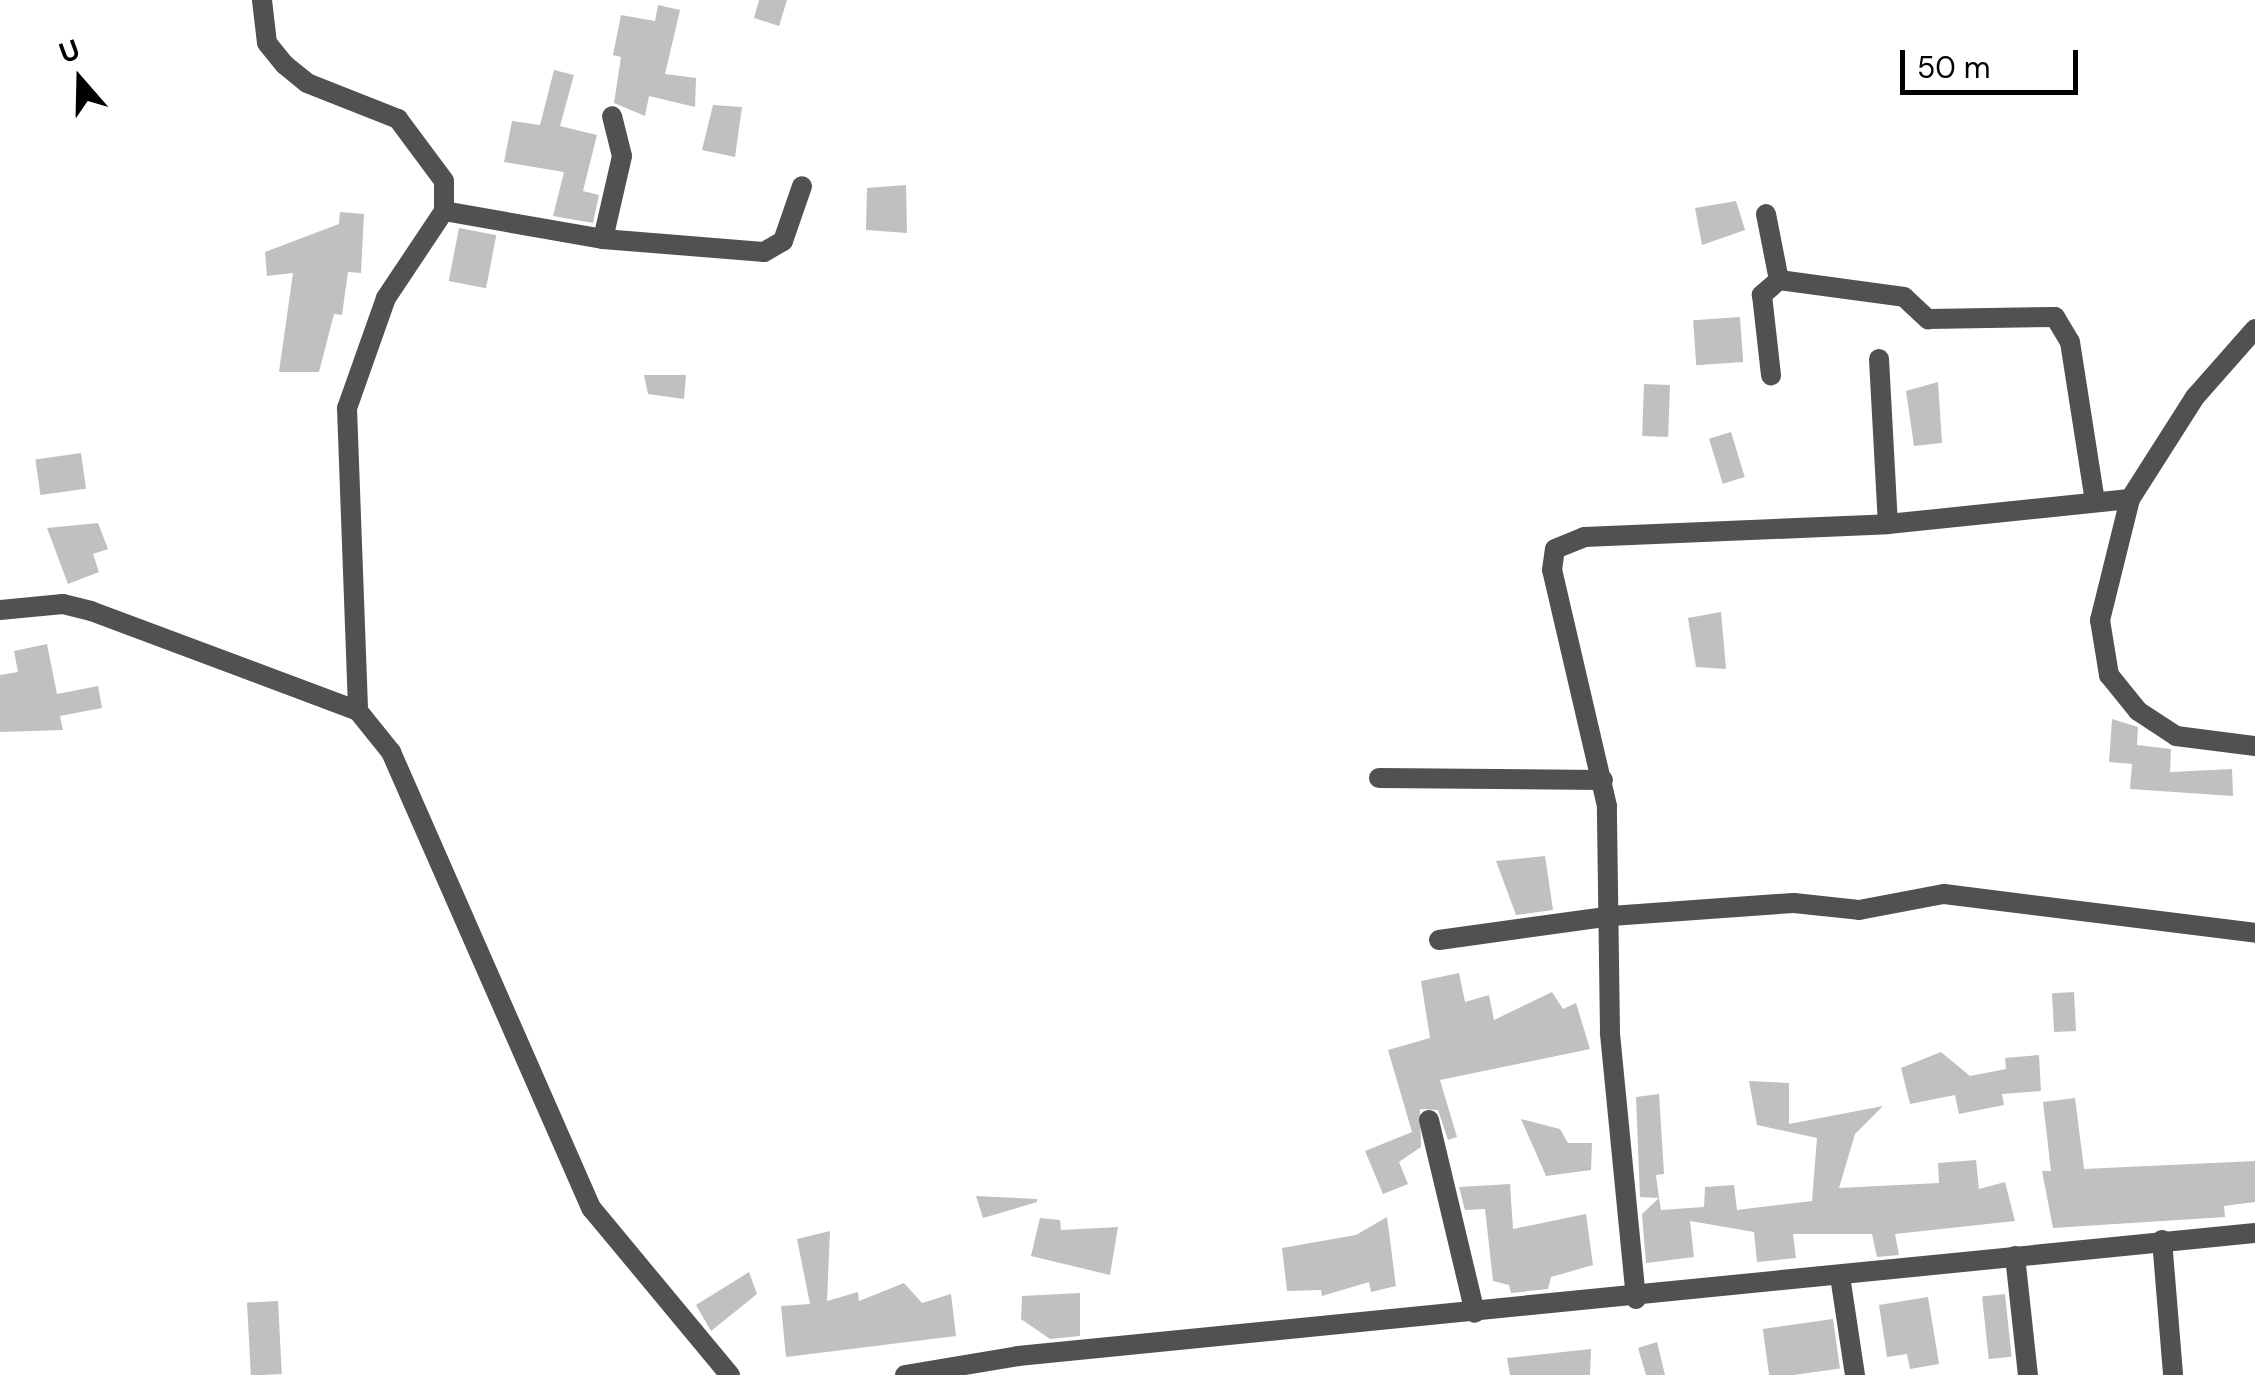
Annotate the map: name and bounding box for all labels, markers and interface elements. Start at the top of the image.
north arrow [30,30,130,130]
scale bar [1905,30,2082,92]
text: U [54,31,85,72]
text: 50 m [1917,48,1991,87]

